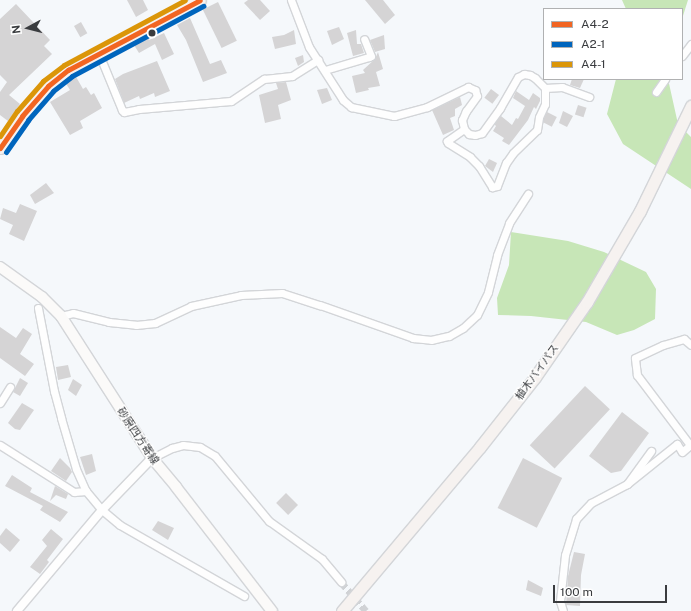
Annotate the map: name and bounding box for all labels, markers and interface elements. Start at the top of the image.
north arrow [8,8,48,48]
legend [543,8,683,80]
text: A4-2 [581,17,609,31]
text: N [10,24,23,34]
unlabelled marker [147,28,157,38]
text: A2-1 [581,37,605,51]
text: A4-1 [581,57,606,71]
street label: 植木バイパス [512,341,562,403]
street label: 砂原四方寄線 [114,405,162,467]
scale bar [555,577,669,603]
text: 100 m [560,585,593,599]

